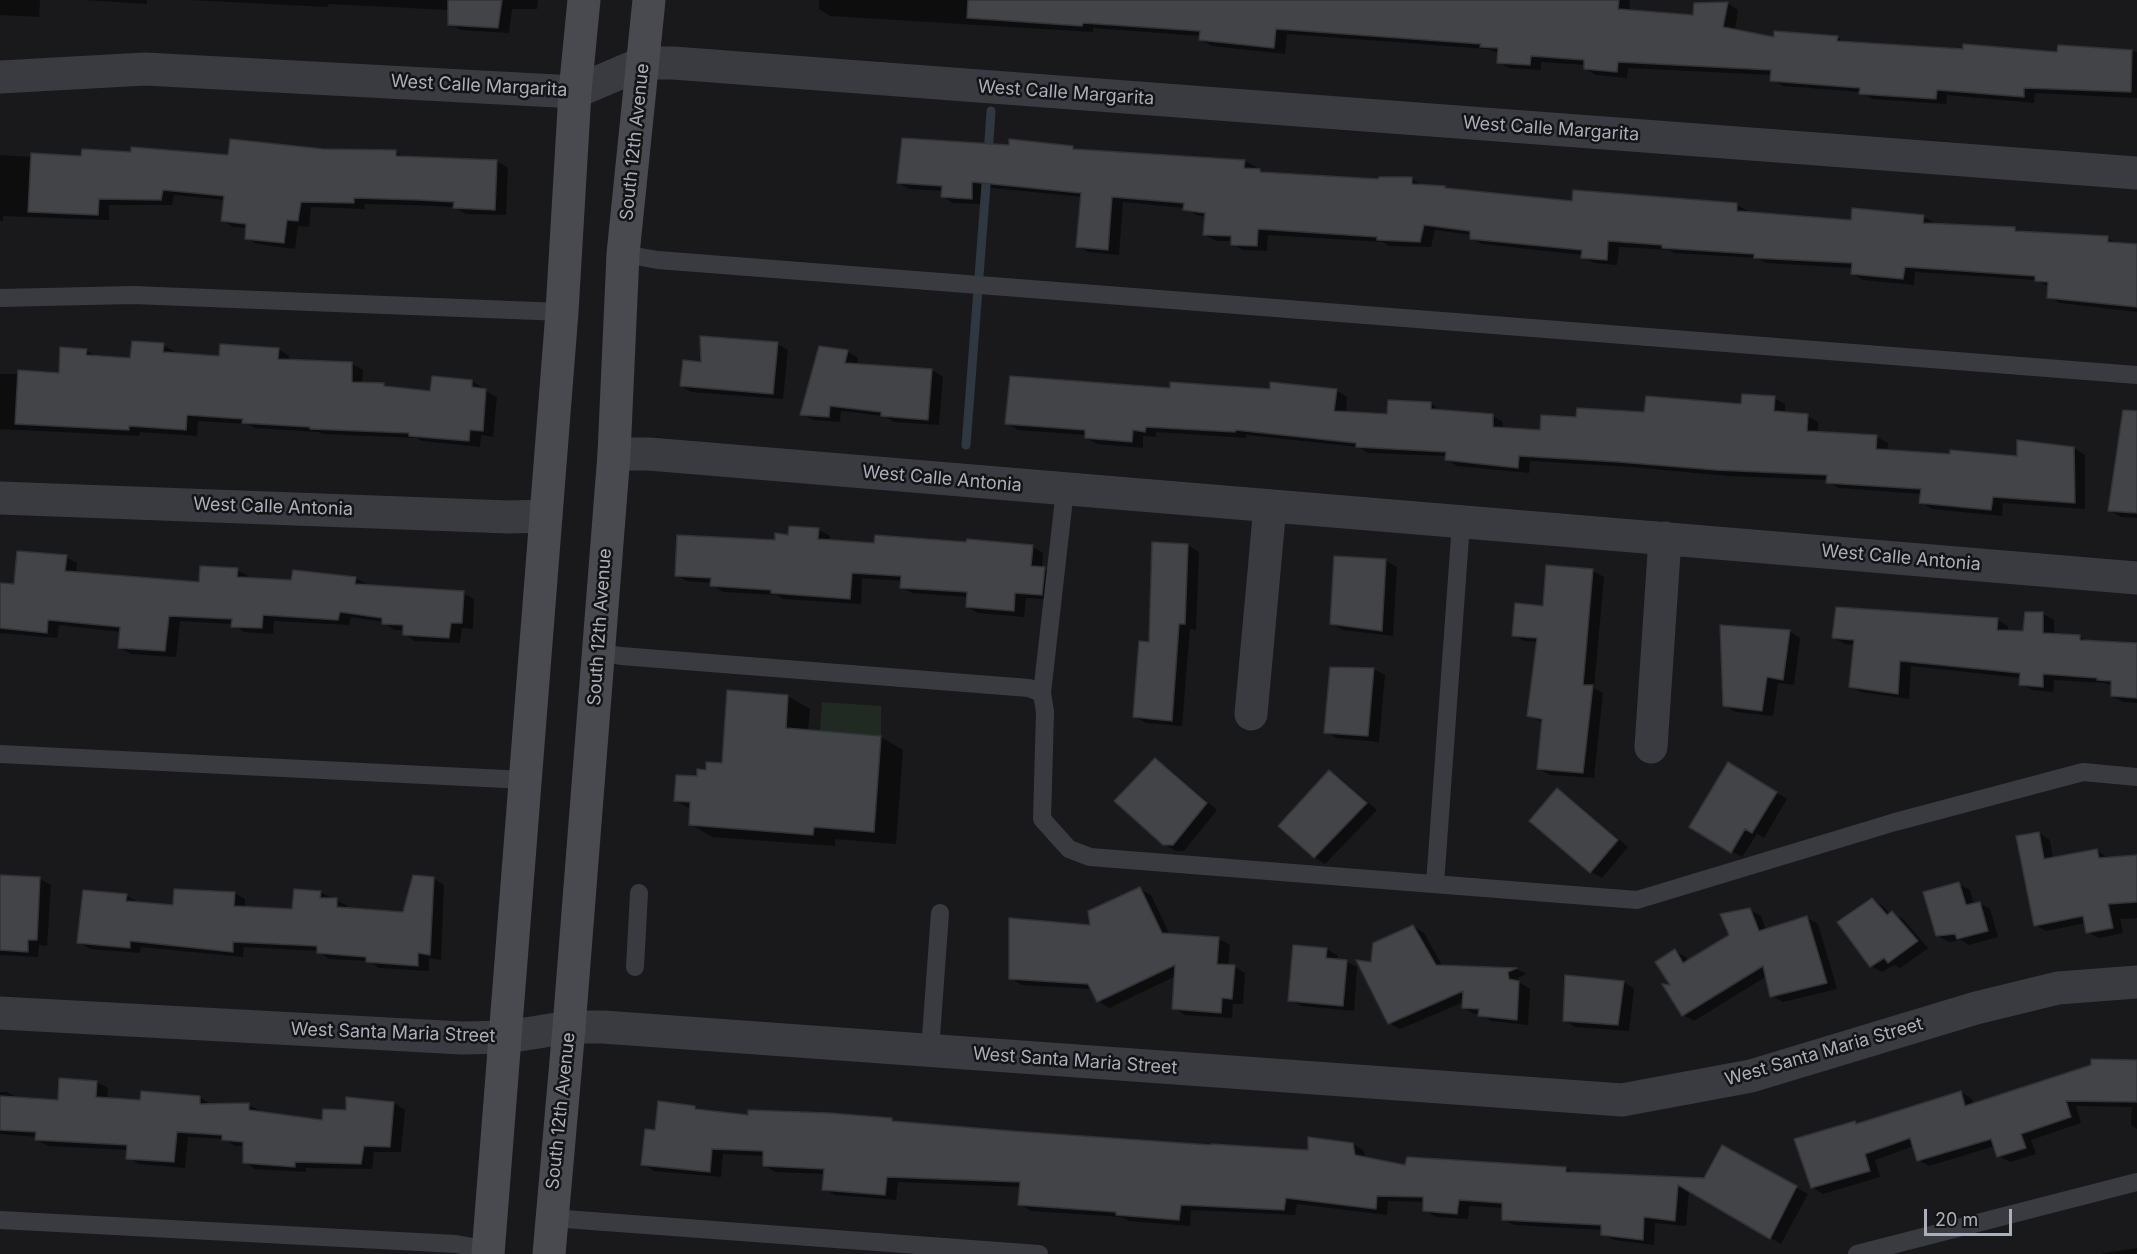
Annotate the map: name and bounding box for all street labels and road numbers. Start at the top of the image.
street label: South 12th Avenue [616,62,654,222]
street label: West Calle Margarita [390,71,568,101]
street label: West Calle Margarita [977,76,1155,110]
street label: West Calle Margarita [1462,112,1640,146]
street label: West Calle Antonia [861,461,1023,497]
street label: West Calle Antonia [193,493,353,521]
street label: West Calle Antonia [1820,540,1982,576]
street label: South 12th Avenue [584,548,616,706]
street label: West Santa Maria Street [1723,1013,1925,1091]
street label: West Santa Maria Street [290,1019,496,1047]
street label: South 12th Avenue [542,1031,580,1191]
street label: West Santa Maria Street [972,1043,1178,1079]

